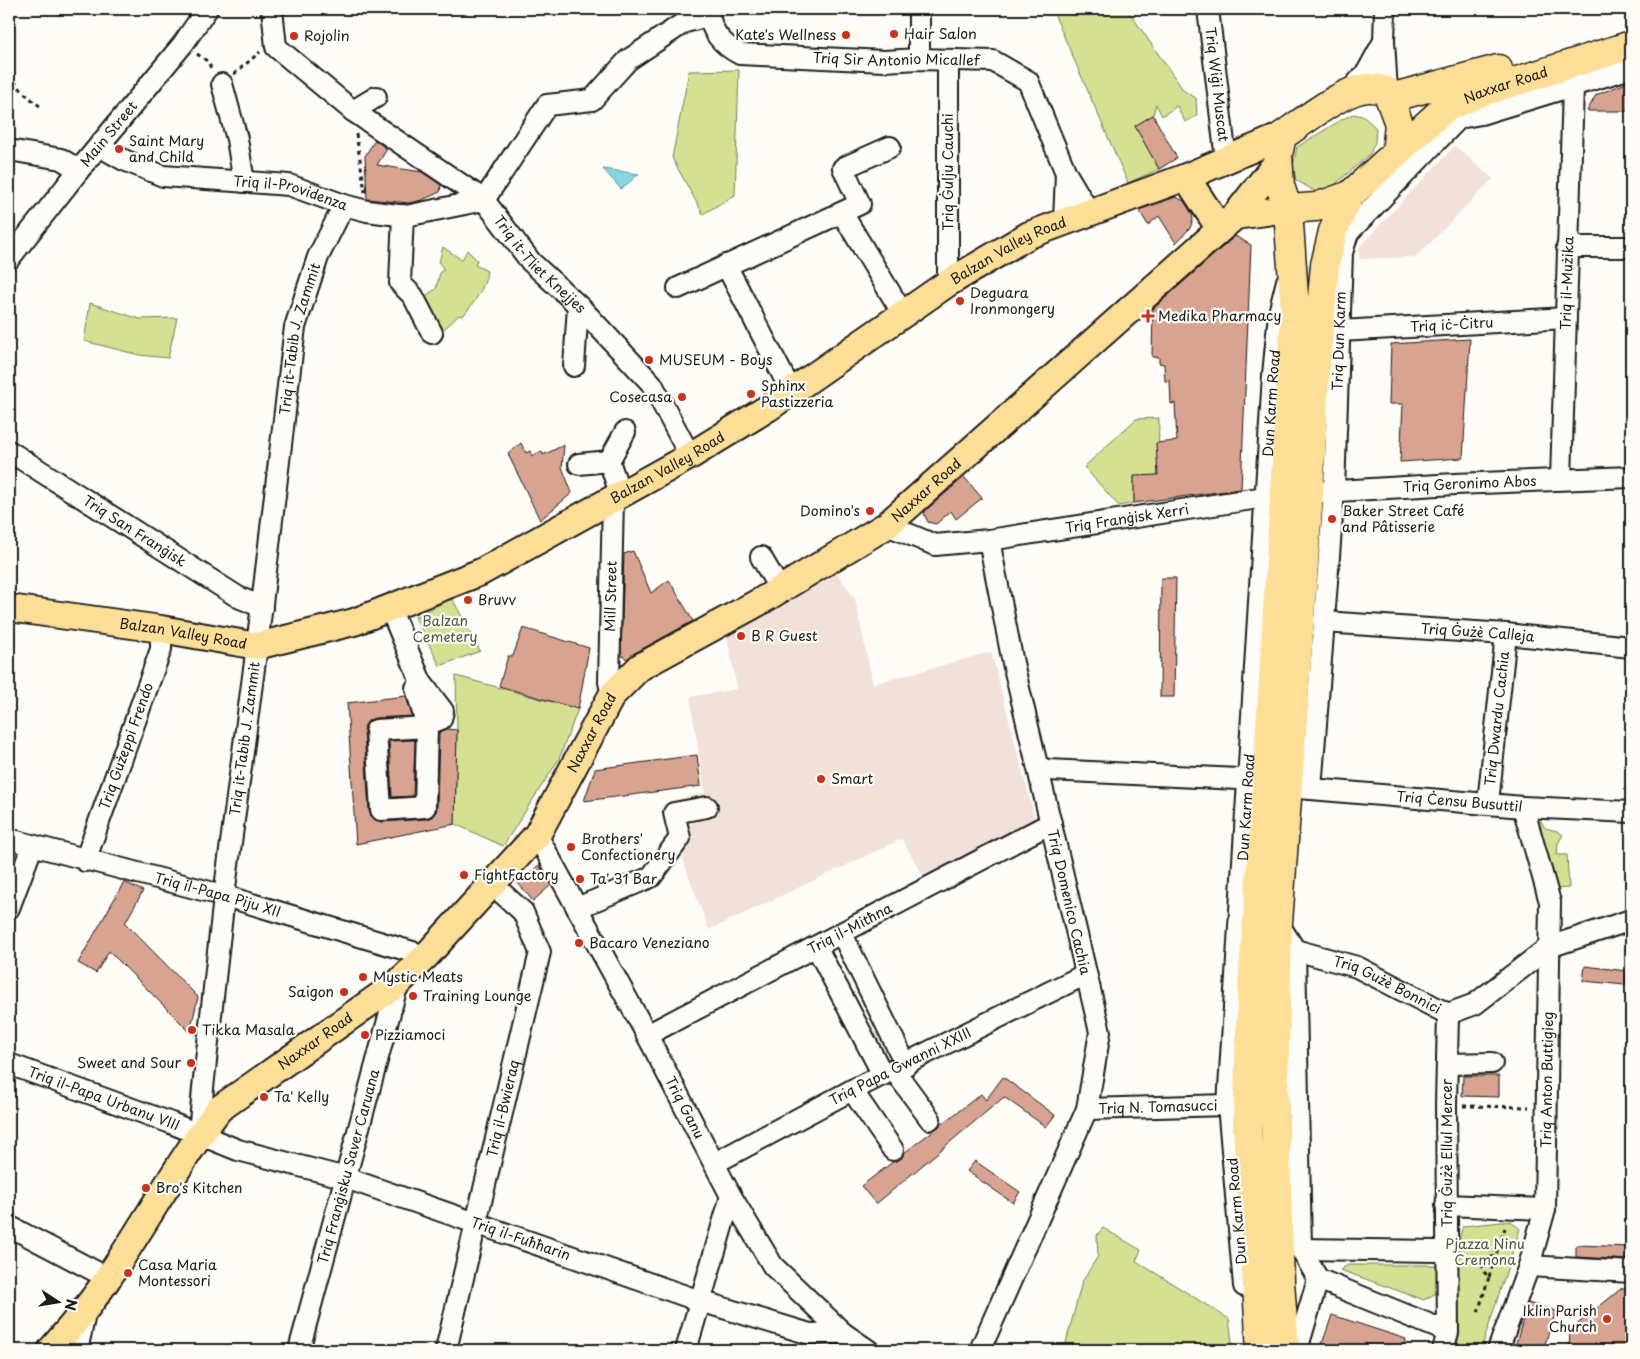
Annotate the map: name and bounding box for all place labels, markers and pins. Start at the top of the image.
place label: Hair Salon [904,23,977,44]
place label: Kate's Wellness [735,24,836,45]
place label: Rojolin [304,25,350,46]
marker: Hair Salon [888,28,900,40]
marker: Kate's Wellness [840,29,852,41]
marker: Rojolin [288,30,300,42]
place label: Saint Mary and Child [129,130,204,167]
marker: Saint Mary and Child [113,143,125,155]
place label: Deguara Ironmongery [970,282,1055,319]
marker: Deguara Ironmongery [954,295,966,307]
place label: Medika Pharmacy [1158,305,1281,326]
marker: Medika Pharmacy [1142,310,1154,322]
place label: MUSEUM - Boys [659,349,772,370]
marker: MUSEUM - Boys [643,354,655,366]
place label: Sphinx Pastizzeria [761,375,834,412]
place label: Cosecasa [609,386,672,407]
marker: Sphinx Pastizzeria [745,388,757,400]
marker: Cosecasa [676,391,688,403]
place label: Domino's [800,500,860,521]
place label: Baker Street Café and Pâtisserie [1342,500,1464,537]
marker: Domino's [864,505,876,517]
marker: Baker Street Café and Pâtisserie [1326,513,1338,525]
place label: Bruvv [478,589,516,610]
marker: Bruvv [462,594,474,606]
place label: B R Guest [751,625,818,646]
marker: B R Guest [735,630,747,642]
place label: Smart [831,768,874,789]
marker: Smart [815,773,827,785]
place label: Brothers' Confectionery [581,828,675,865]
marker: Brothers' Confectionery [565,841,577,853]
place label: FightFactory [474,864,559,885]
place label: Ta' 31 Bar [590,868,658,889]
marker: FightFactory [458,869,470,881]
marker: Ta' 31 Bar [574,873,586,885]
place label: Bacaro Veneziano [589,932,710,953]
marker: Bacaro Veneziano [573,937,585,949]
place label: Mystic Meats [373,966,463,987]
marker: Mystic Meats [357,971,369,983]
place label: Saigon [288,981,334,1002]
place label: Training Lounge [423,985,532,1006]
marker: Saigon [338,986,350,998]
marker: Training Lounge [407,990,419,1002]
place label: Tikka Masala [202,1019,295,1040]
marker: Tikka Masala [186,1024,198,1036]
place label: Pizziamoci [375,1024,445,1045]
marker: Pizziamoci [359,1029,371,1041]
place label: Sweet and Sour [77,1052,181,1073]
marker: Sweet and Sour [185,1057,197,1069]
place label: Ta' Kelly [274,1086,329,1107]
marker: Ta' Kelly [258,1091,270,1103]
place label: Bro's Kitchen [156,1177,243,1198]
marker: Bro's Kitchen [140,1182,152,1194]
place label: Casa Maria Montessori [138,1254,217,1291]
marker: Casa Maria Montessori [122,1267,134,1279]
place label: Iklin Parish Church [1523,1300,1597,1337]
marker: Iklin Parish Church [1601,1313,1613,1325]

